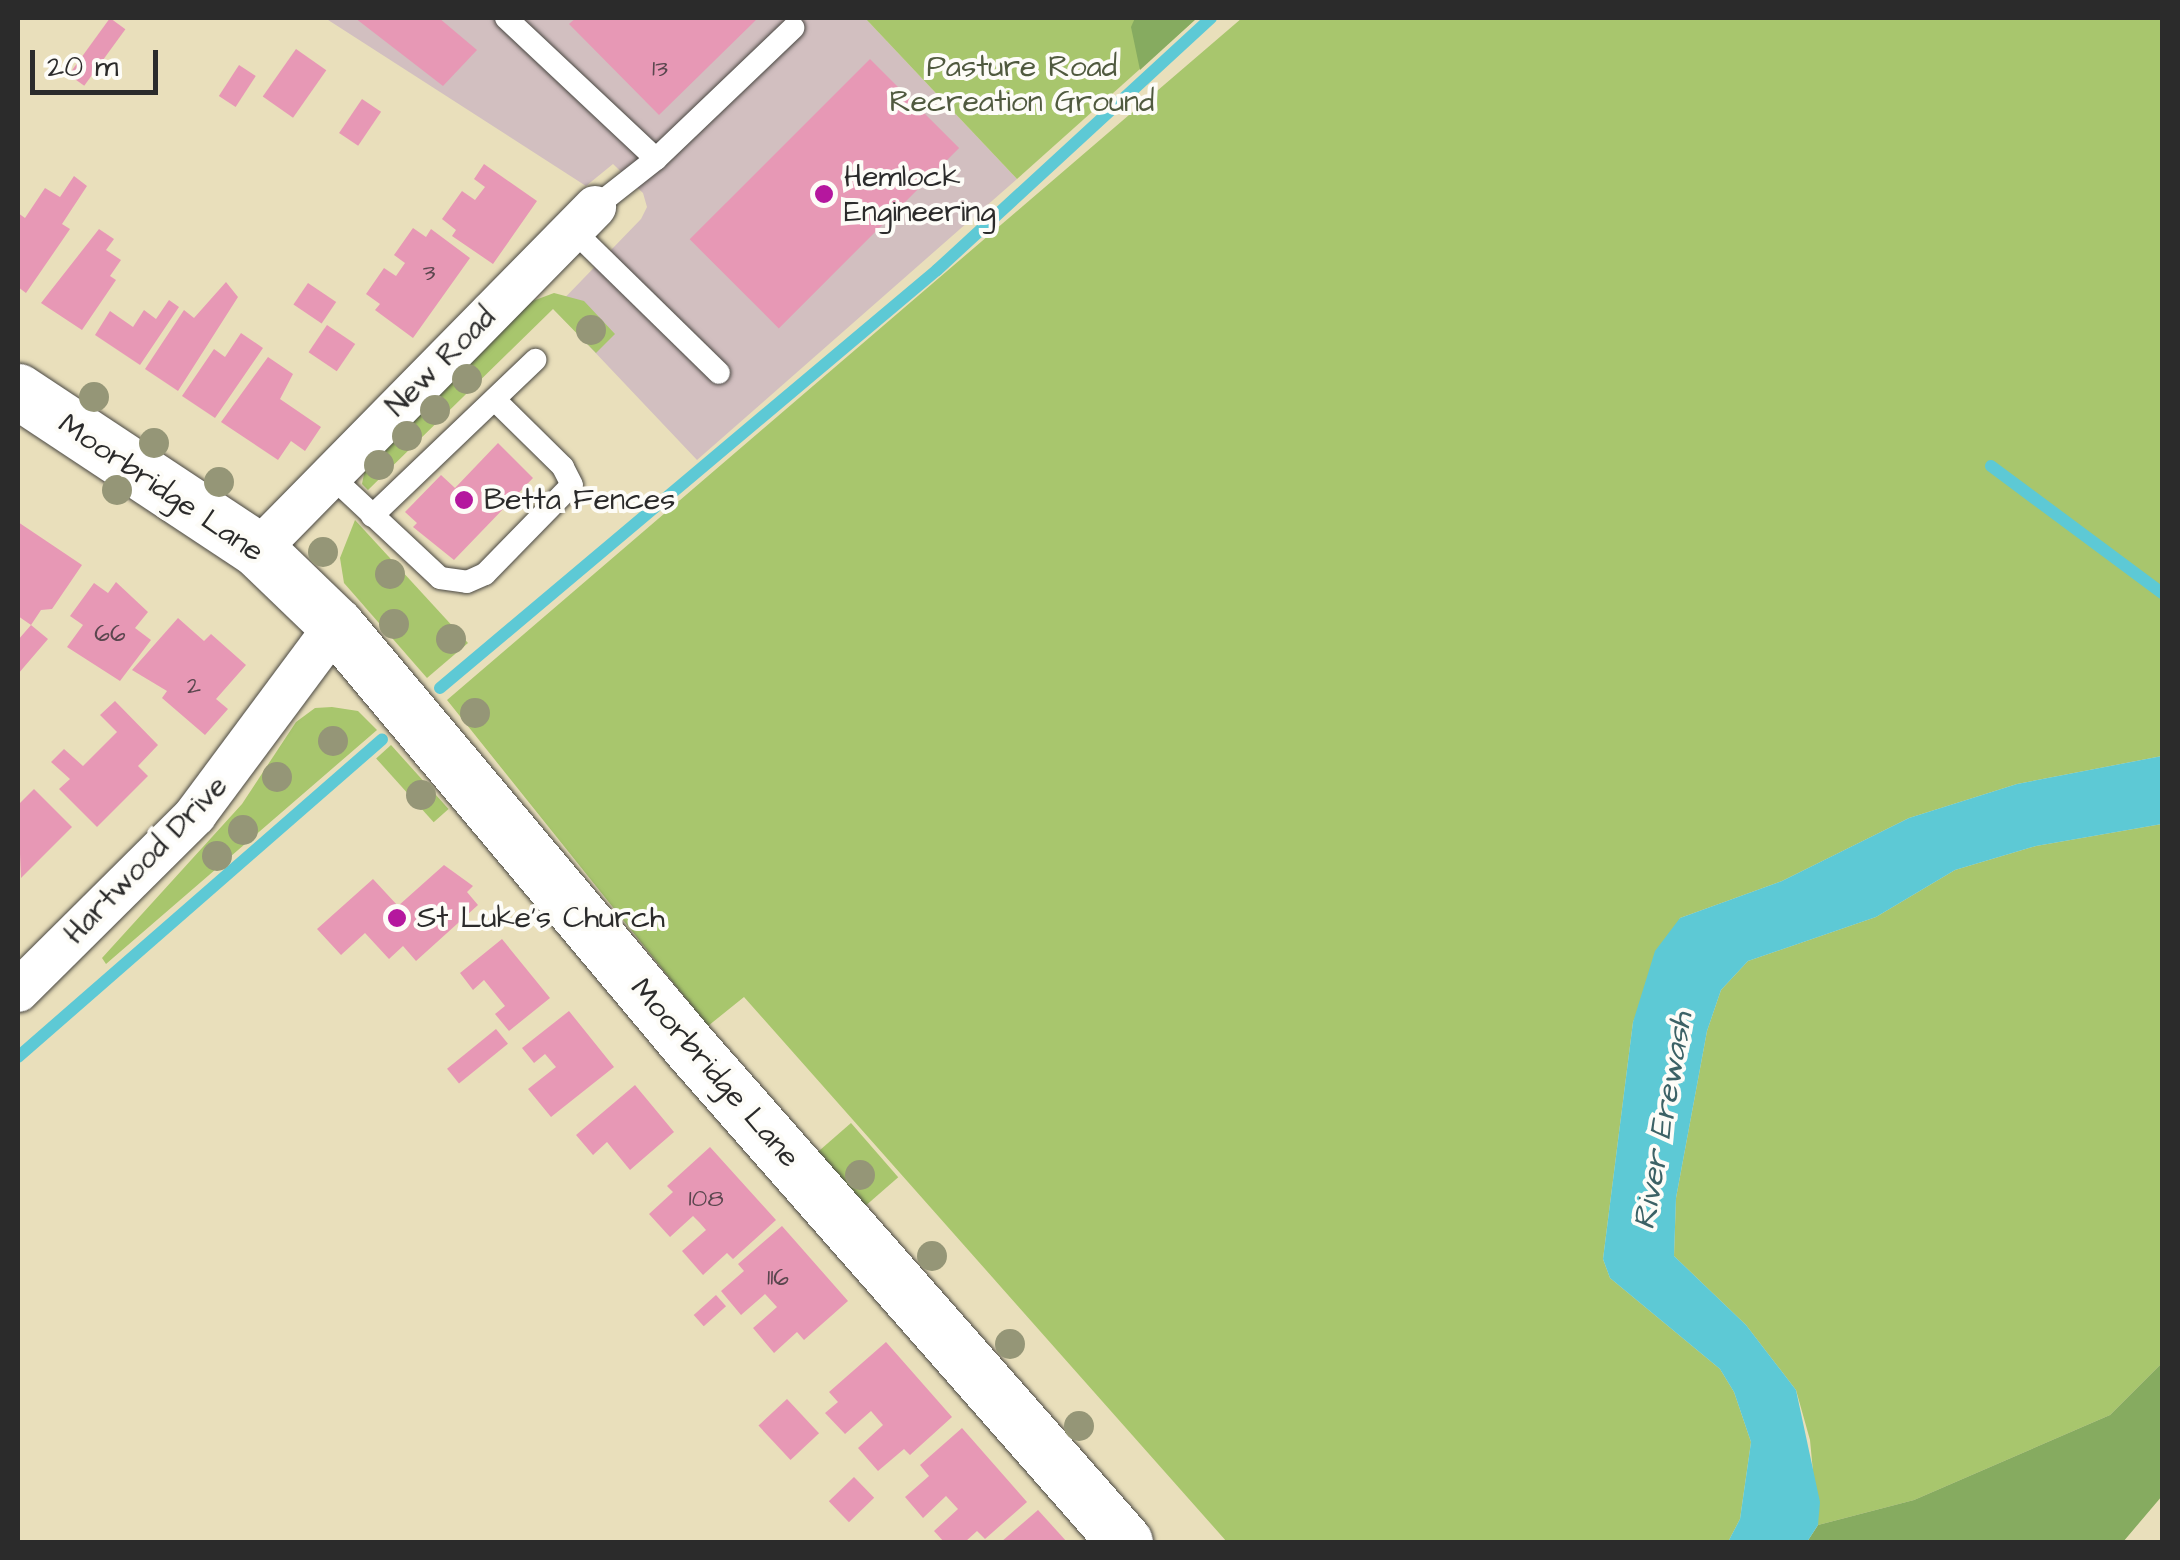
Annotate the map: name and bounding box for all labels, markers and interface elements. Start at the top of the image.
scale bar [35,30,162,92]
text: 20 m [47,46,118,88]
park label: Pasture Road Recreation Ground [889,49,1155,120]
house number: 13 [652,54,668,84]
place label: Hemlock Engineering [844,159,996,230]
marker: Hemlock Engineering [813,183,835,205]
house number: 3 [423,258,435,288]
street label: New Road [379,300,503,424]
street label: Moorbridge Lane [52,406,270,570]
place label: Betta Fences [484,482,675,518]
marker: Betta Fences [453,489,475,511]
house number: 66 [94,619,126,649]
house number: 2 [187,671,201,701]
street label: Hartwood Drive [57,768,235,952]
place label: St Luke's Church [417,900,665,936]
marker: St Luke's Church [386,907,408,929]
street label: Moorbridge Lane [623,971,807,1175]
water label: River Erewash [1626,1009,1702,1233]
house number: 108 [688,1184,724,1214]
house number: 116 [767,1263,789,1293]

